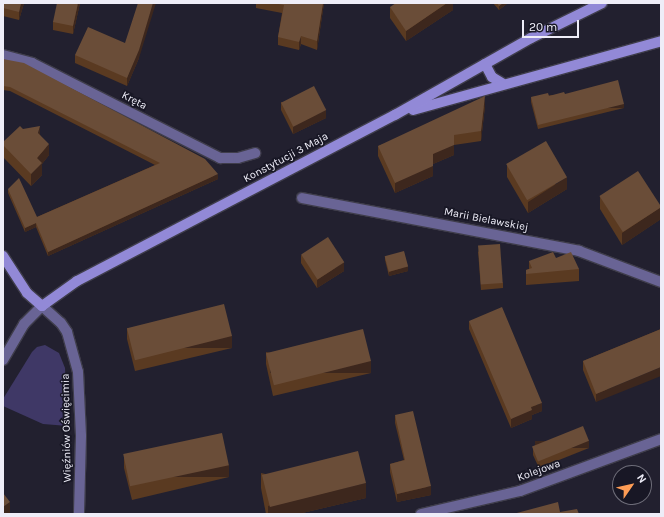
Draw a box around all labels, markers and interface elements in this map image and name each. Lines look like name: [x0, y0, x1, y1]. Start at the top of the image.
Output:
scale bar: [524, 12, 581, 38]
text: 20 m: [529, 20, 557, 34]
street label: Kręta: [119, 89, 149, 113]
street label: Konstytucji 3 Maja: [241, 130, 331, 186]
street label: Marii Bielawskiej: [443, 205, 529, 235]
street label: Więźniów Oświęcimia: [59, 373, 75, 483]
street label: Kolejowa: [516, 457, 562, 485]
north arrow: [612, 465, 652, 505]
text: N: [634, 472, 649, 485]

